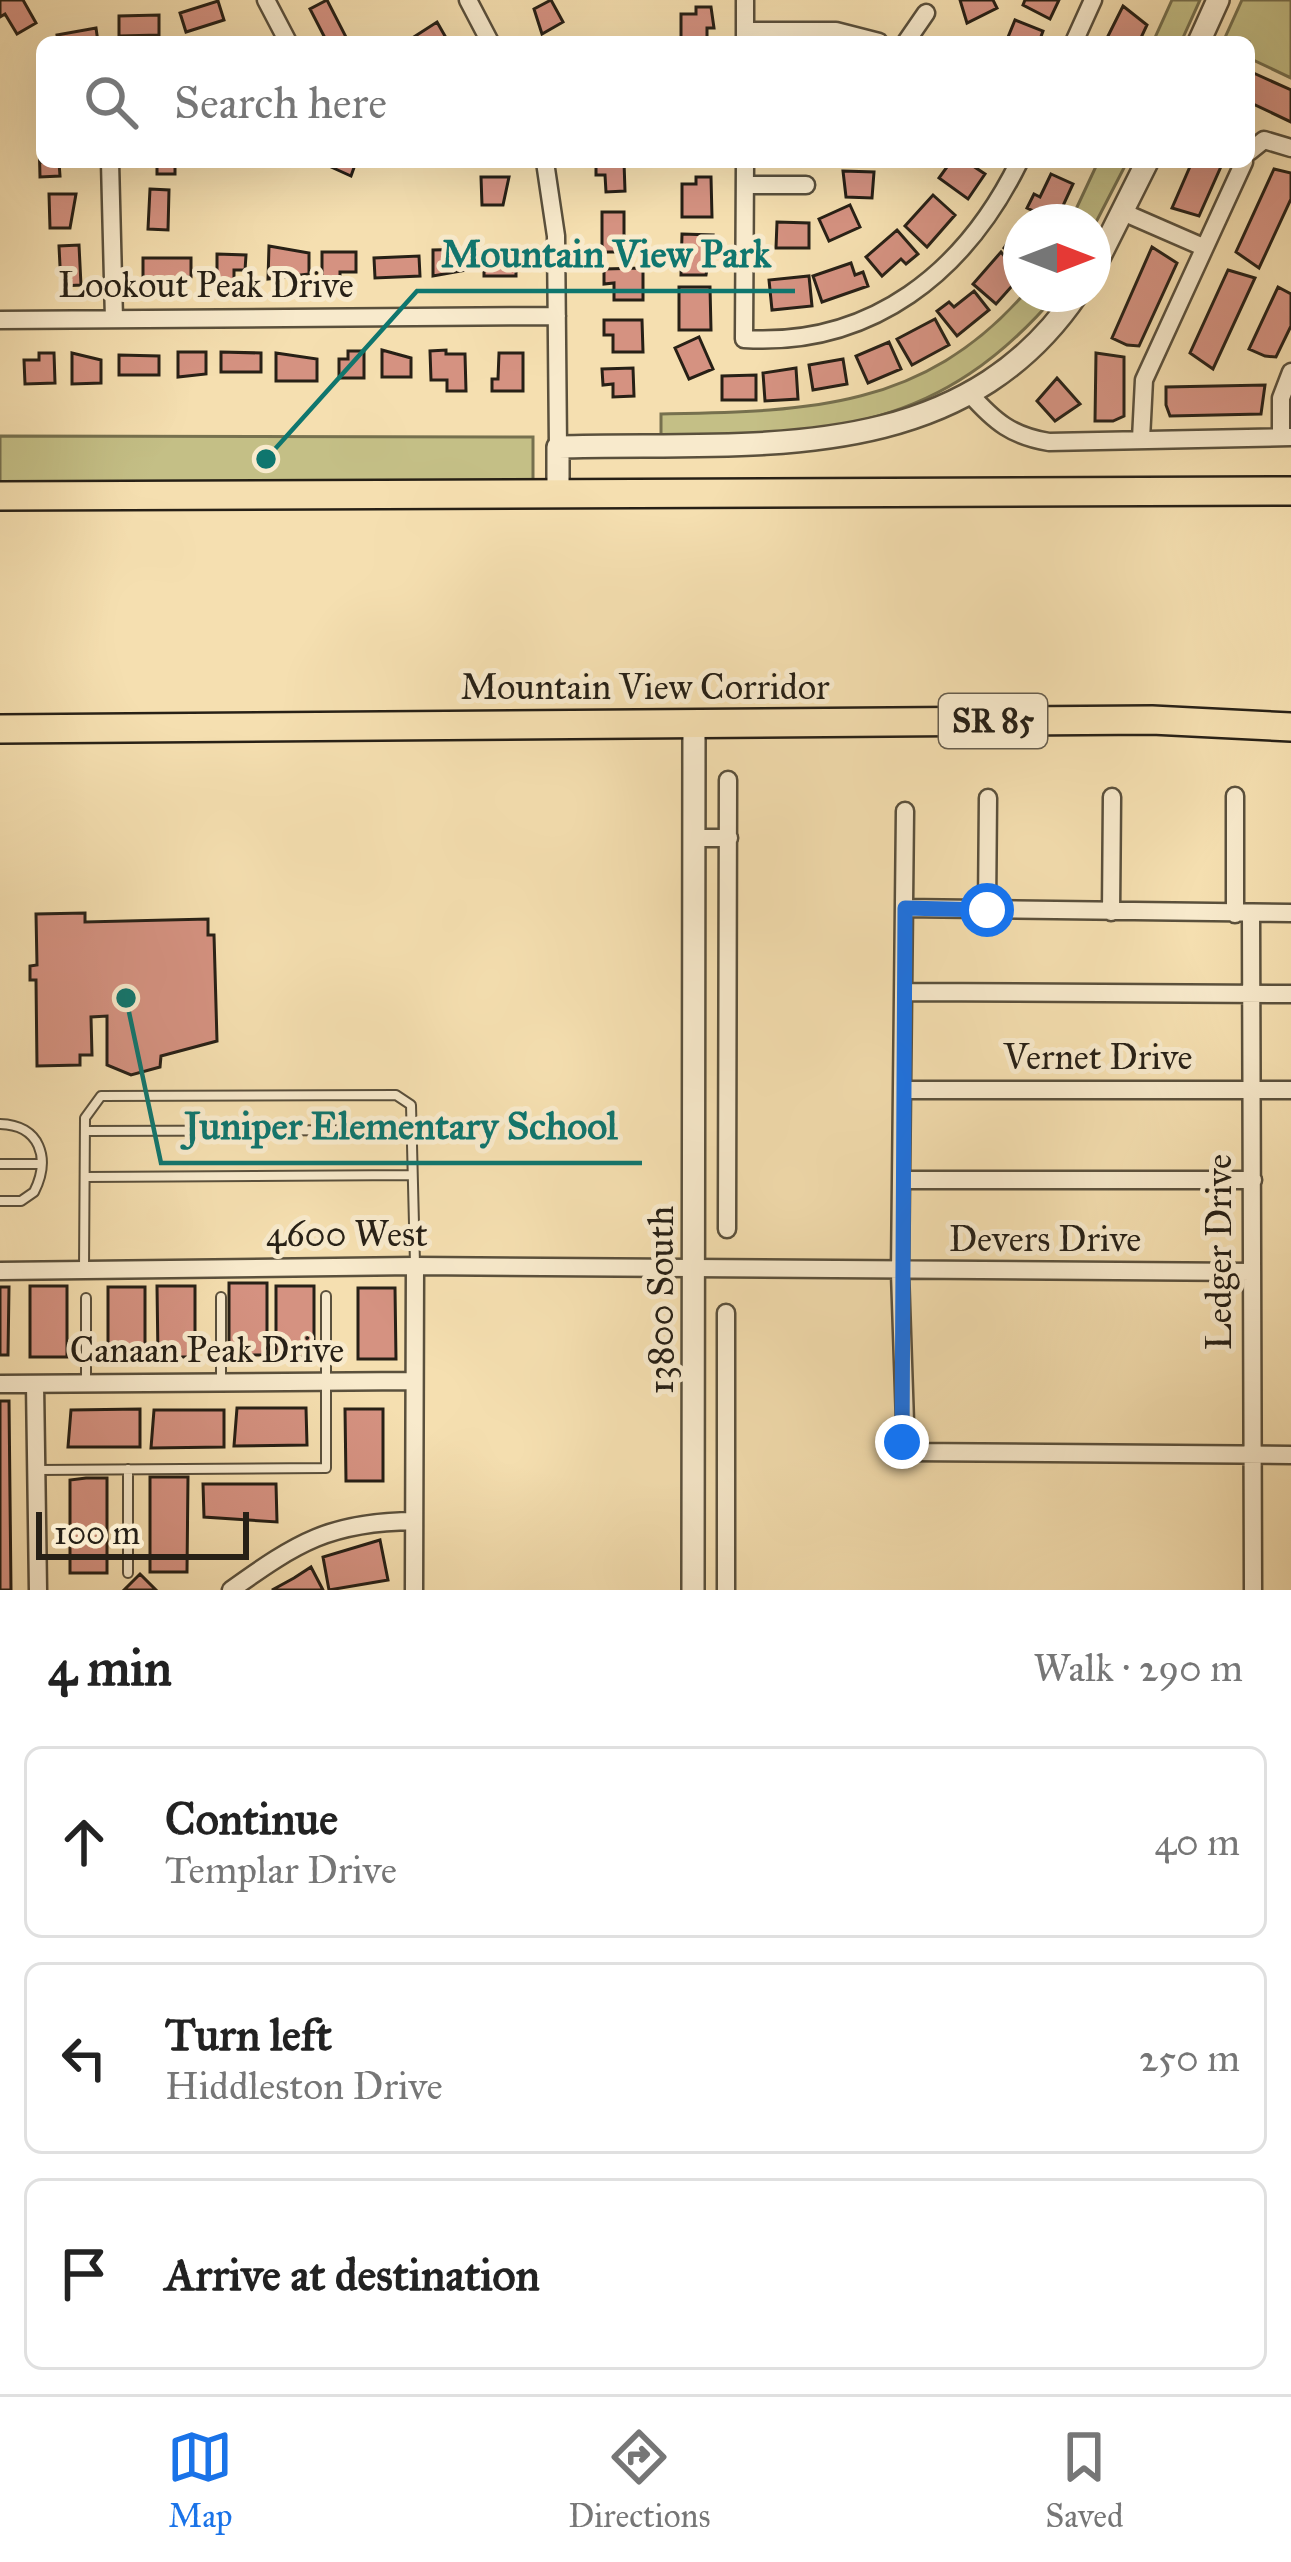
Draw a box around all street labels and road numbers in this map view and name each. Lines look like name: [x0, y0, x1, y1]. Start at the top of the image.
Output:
street label: Lookout Peak Drive: [58, 263, 354, 307]
street label: Mountain View Corridor: [460, 665, 830, 709]
road number: SR 85: [939, 694, 1047, 748]
street label: Vernet Drive: [1002, 1035, 1193, 1079]
street label: Ledger Drive: [1197, 1154, 1241, 1350]
street label: 13800 South: [639, 1206, 683, 1394]
street label: 4600 West: [266, 1212, 428, 1256]
street label: Devers Drive: [949, 1217, 1141, 1261]
street label: Canaan Peak Drive: [70, 1328, 344, 1372]

